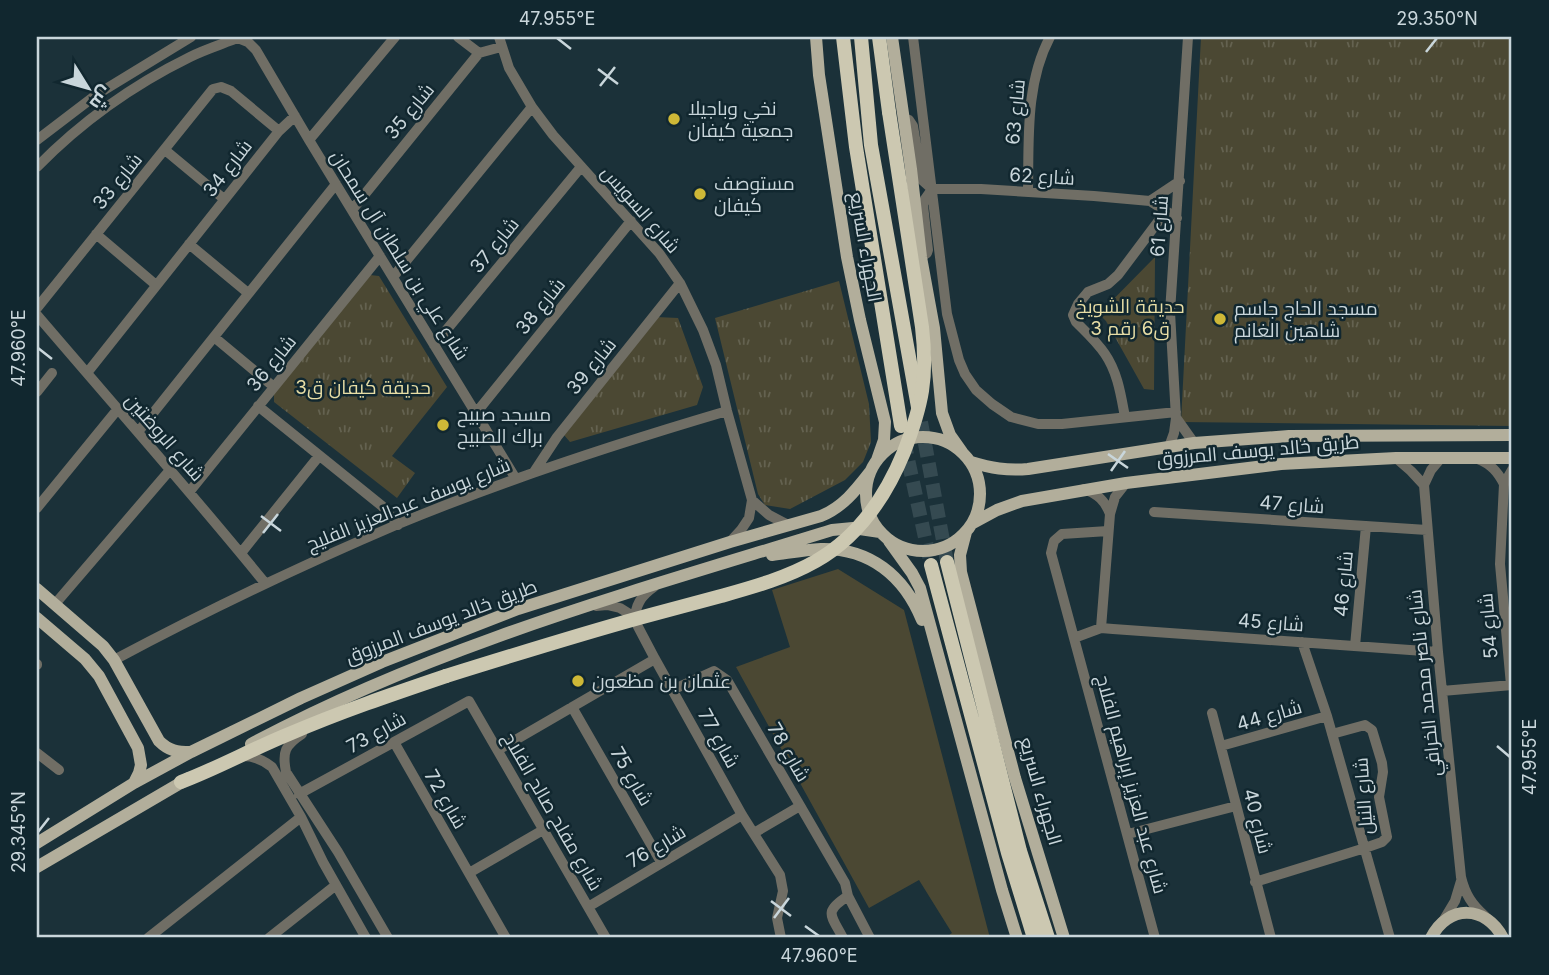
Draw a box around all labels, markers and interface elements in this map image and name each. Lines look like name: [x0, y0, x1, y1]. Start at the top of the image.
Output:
text: 47.955°E: [519, 8, 595, 29]
text: 29.350°N: [1396, 8, 1478, 29]
north arrow: [52, 52, 122, 122]
street label: شارع 63: [1001, 78, 1032, 146]
street label: شارع 35: [380, 79, 440, 145]
text: ش: [85, 81, 118, 115]
place label: نخي وباجيلا جمعية كيفان: [688, 97, 793, 142]
marker: نخي وباجيلا جمعية كيفان: [666, 111, 682, 127]
street label: شارع 34: [198, 135, 258, 203]
street label: شارع علي بن سلطان آل سمحان: [323, 146, 474, 366]
street label: شارع 33: [88, 149, 149, 215]
street label: شارع السويس: [595, 161, 685, 259]
street label: شارع 62: [1009, 163, 1075, 192]
place label: مستوصف كيفان: [714, 172, 795, 217]
marker: مستوصف كيفان: [692, 186, 708, 202]
street label: الجهراء السريع: [843, 190, 887, 304]
street label: شارع 61: [1146, 194, 1175, 258]
street label: شارع 37: [465, 213, 525, 279]
street label: شارع 38: [511, 274, 572, 340]
park label: حديقة الشويخ ق6 رقم 3: [1076, 295, 1184, 342]
place label: مسجد الحاج جاسم شاهين الغانم: [1234, 297, 1378, 344]
text: 47.960°E: [8, 309, 29, 387]
marker: مسجد الحاج جاسم شاهين الغانم: [1212, 311, 1228, 327]
street label: شارع 36: [242, 331, 303, 397]
street label: 39 شارع: [562, 334, 623, 400]
park label: حديقة كيفان ق3: [295, 376, 431, 400]
street label: شارع الروضتين: [119, 389, 209, 487]
place label: مسجد صبيح براك الصبيح: [457, 403, 551, 450]
marker: مسجد صبيح براك الصبيح: [435, 417, 451, 433]
street label: طريق خالد يوسف المرزوق: [1156, 430, 1360, 472]
street label: شارع يوسف عبدالعزيز الفليج: [303, 453, 514, 558]
street label: شارع 47: [1259, 491, 1325, 520]
street label: شارع 46: [1329, 550, 1360, 618]
street label: طريق خالد يوسف المرزوق: [342, 574, 541, 670]
street label: شارع ناصر محمد الخرافي: [1403, 588, 1449, 778]
street label: شارع 54: [1474, 592, 1505, 660]
street label: شارع 45: [1237, 609, 1305, 638]
place label: عثمان بن مظعون: [592, 670, 731, 693]
street label: شارع عبد العزيز إبراهيم الفلاج: [1089, 672, 1172, 897]
marker: عثمان بن مظعون: [570, 673, 586, 689]
street label: شارع 44: [1234, 695, 1305, 738]
street label: شارع 77: [691, 705, 744, 773]
street label: شارع 73: [343, 707, 411, 760]
street label: شارع 78: [761, 719, 815, 787]
text: 47.955°E: [1519, 719, 1540, 795]
street label: شارع مفلح صالح الفلاح: [496, 728, 607, 896]
street label: الجهراء السريع: [1012, 734, 1067, 848]
street label: شارع 75: [604, 743, 658, 811]
street label: شارع النيل: [1349, 757, 1380, 835]
street label: شارع 72: [418, 766, 472, 834]
street label: شارع 40: [1236, 786, 1277, 857]
text: 29.345°N: [8, 791, 29, 873]
street label: شارع 76: [623, 820, 691, 875]
text: 47.960°E: [780, 945, 858, 966]

